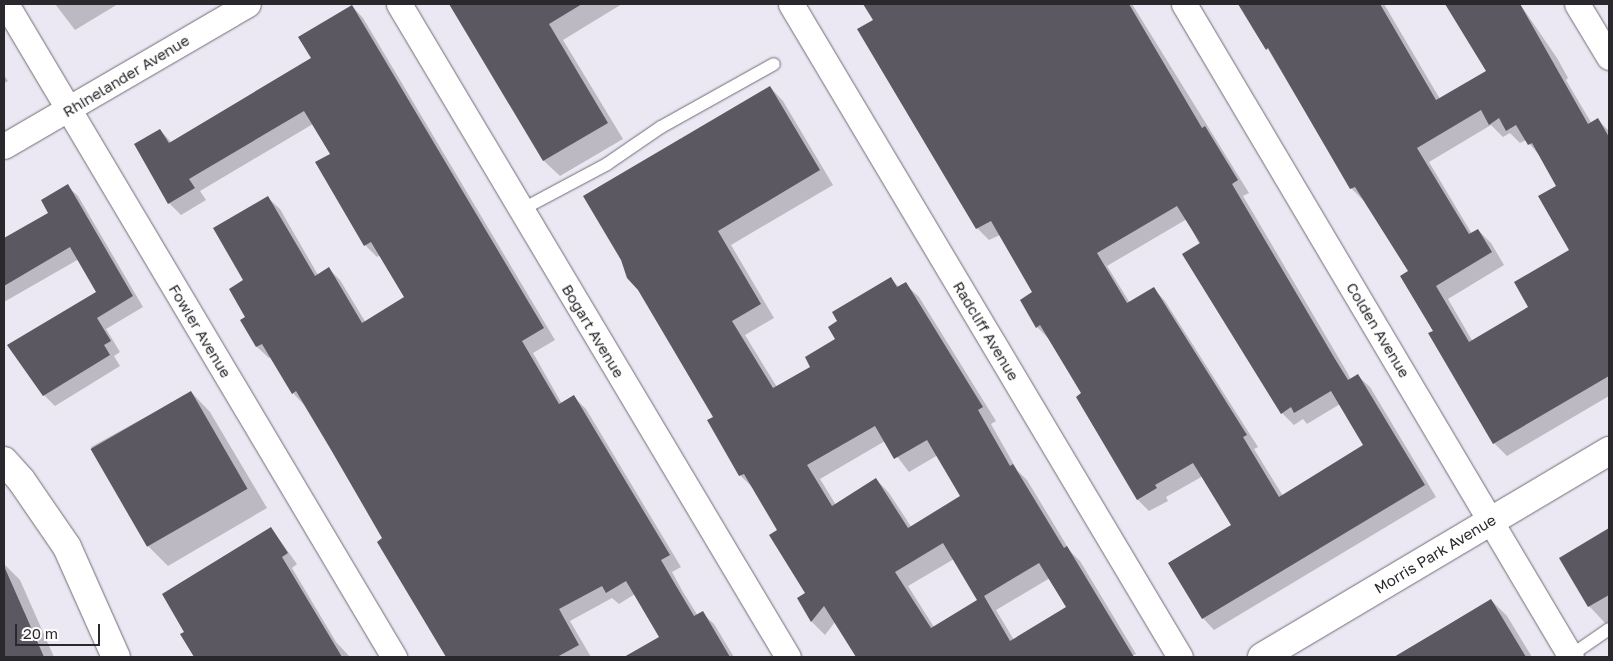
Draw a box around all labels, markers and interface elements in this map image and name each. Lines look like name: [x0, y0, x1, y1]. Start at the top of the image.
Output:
street label: Rhinelander Avenue: [60, 31, 192, 121]
street label: Radcliff Avenue: [949, 278, 1023, 384]
street label: Colden Avenue: [1343, 279, 1413, 381]
street label: Fowler Avenue: [165, 281, 235, 381]
street label: Bogart Avenue: [558, 281, 628, 381]
street label: Morris Park Avenue: [1371, 511, 1499, 597]
scale bar: [18, 614, 102, 646]
text: 20 m: [23, 624, 58, 642]

